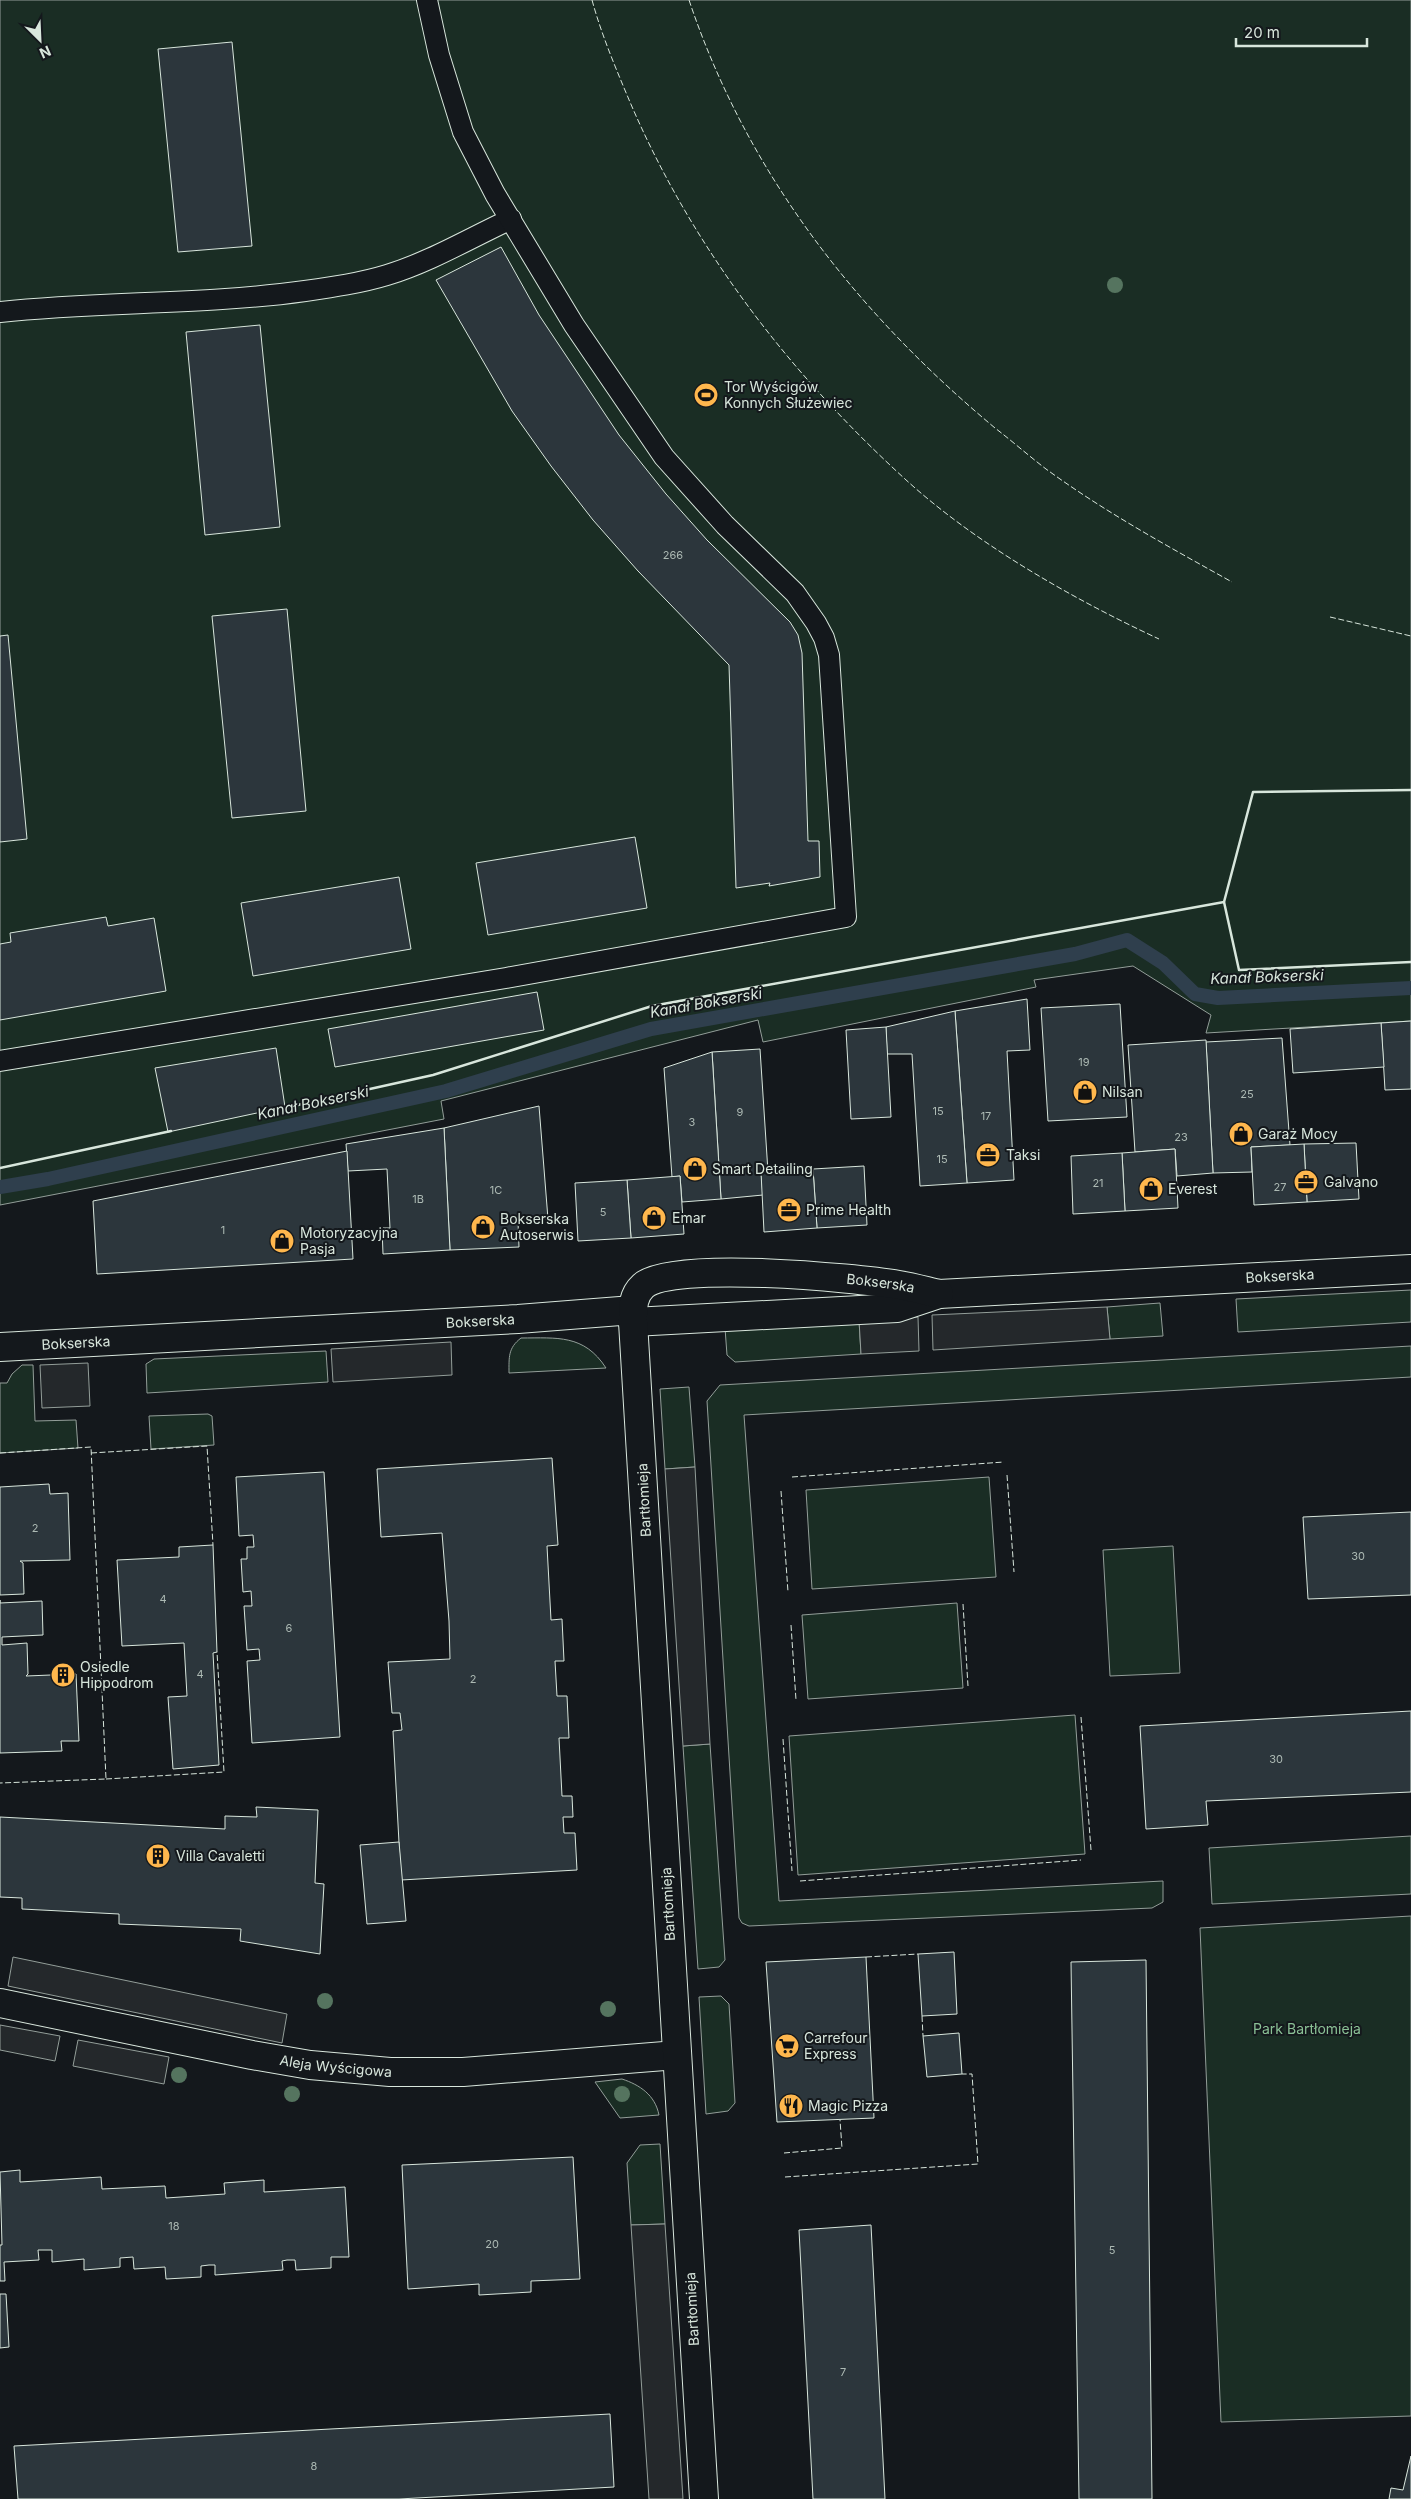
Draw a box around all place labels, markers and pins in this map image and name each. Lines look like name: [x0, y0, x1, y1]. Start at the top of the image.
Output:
place label: Tor Wyścigów Konnych Służewiec: [724, 378, 853, 411]
sports icon: Tor Wyścigów Konnych Służewiec: [693, 382, 719, 408]
shop icon: Nilsan: [1072, 1079, 1098, 1105]
place label: Nilsan: [1102, 1083, 1143, 1100]
shop icon: Garaż Mocy: [1228, 1121, 1254, 1147]
place label: Garaż Mocy: [1258, 1125, 1338, 1142]
office icon: Taksi: [975, 1142, 1001, 1168]
place label: Taksi: [1006, 1146, 1040, 1163]
shop icon: Smart Detailing: [682, 1156, 708, 1182]
place label: Smart Detailing: [712, 1160, 813, 1177]
office icon: Galvano: [1293, 1169, 1319, 1195]
place label: Galvano: [1324, 1173, 1378, 1190]
shop icon: Everest: [1138, 1176, 1164, 1202]
place label: Everest: [1168, 1180, 1218, 1197]
office icon: Prime Health: [776, 1197, 802, 1223]
place label: Prime Health: [806, 1201, 891, 1218]
shop icon: Emar: [641, 1205, 667, 1231]
place label: Emar: [672, 1209, 706, 1226]
place label: Bokserska Autoserwis: [500, 1210, 574, 1243]
shop icon: Bokserska Autoserwis: [470, 1214, 496, 1240]
place label: Motoryzacyjna Pasja: [300, 1224, 398, 1257]
shop icon: Motoryzacyjna Pasja: [269, 1228, 295, 1254]
place label: Osiedle Hippodrom: [80, 1658, 154, 1691]
building icon: Osiedle Hippodrom: [50, 1662, 76, 1688]
building icon: Villa Cavaletti: [145, 1843, 171, 1869]
place label: Villa Cavaletti: [176, 1847, 265, 1864]
place label: Carrefour Express: [804, 2029, 868, 2062]
supermarket icon: Carrefour Express: [774, 2033, 800, 2059]
restaurant icon: Magic Pizza: [778, 2093, 804, 2119]
place label: Magic Pizza: [808, 2097, 888, 2114]

